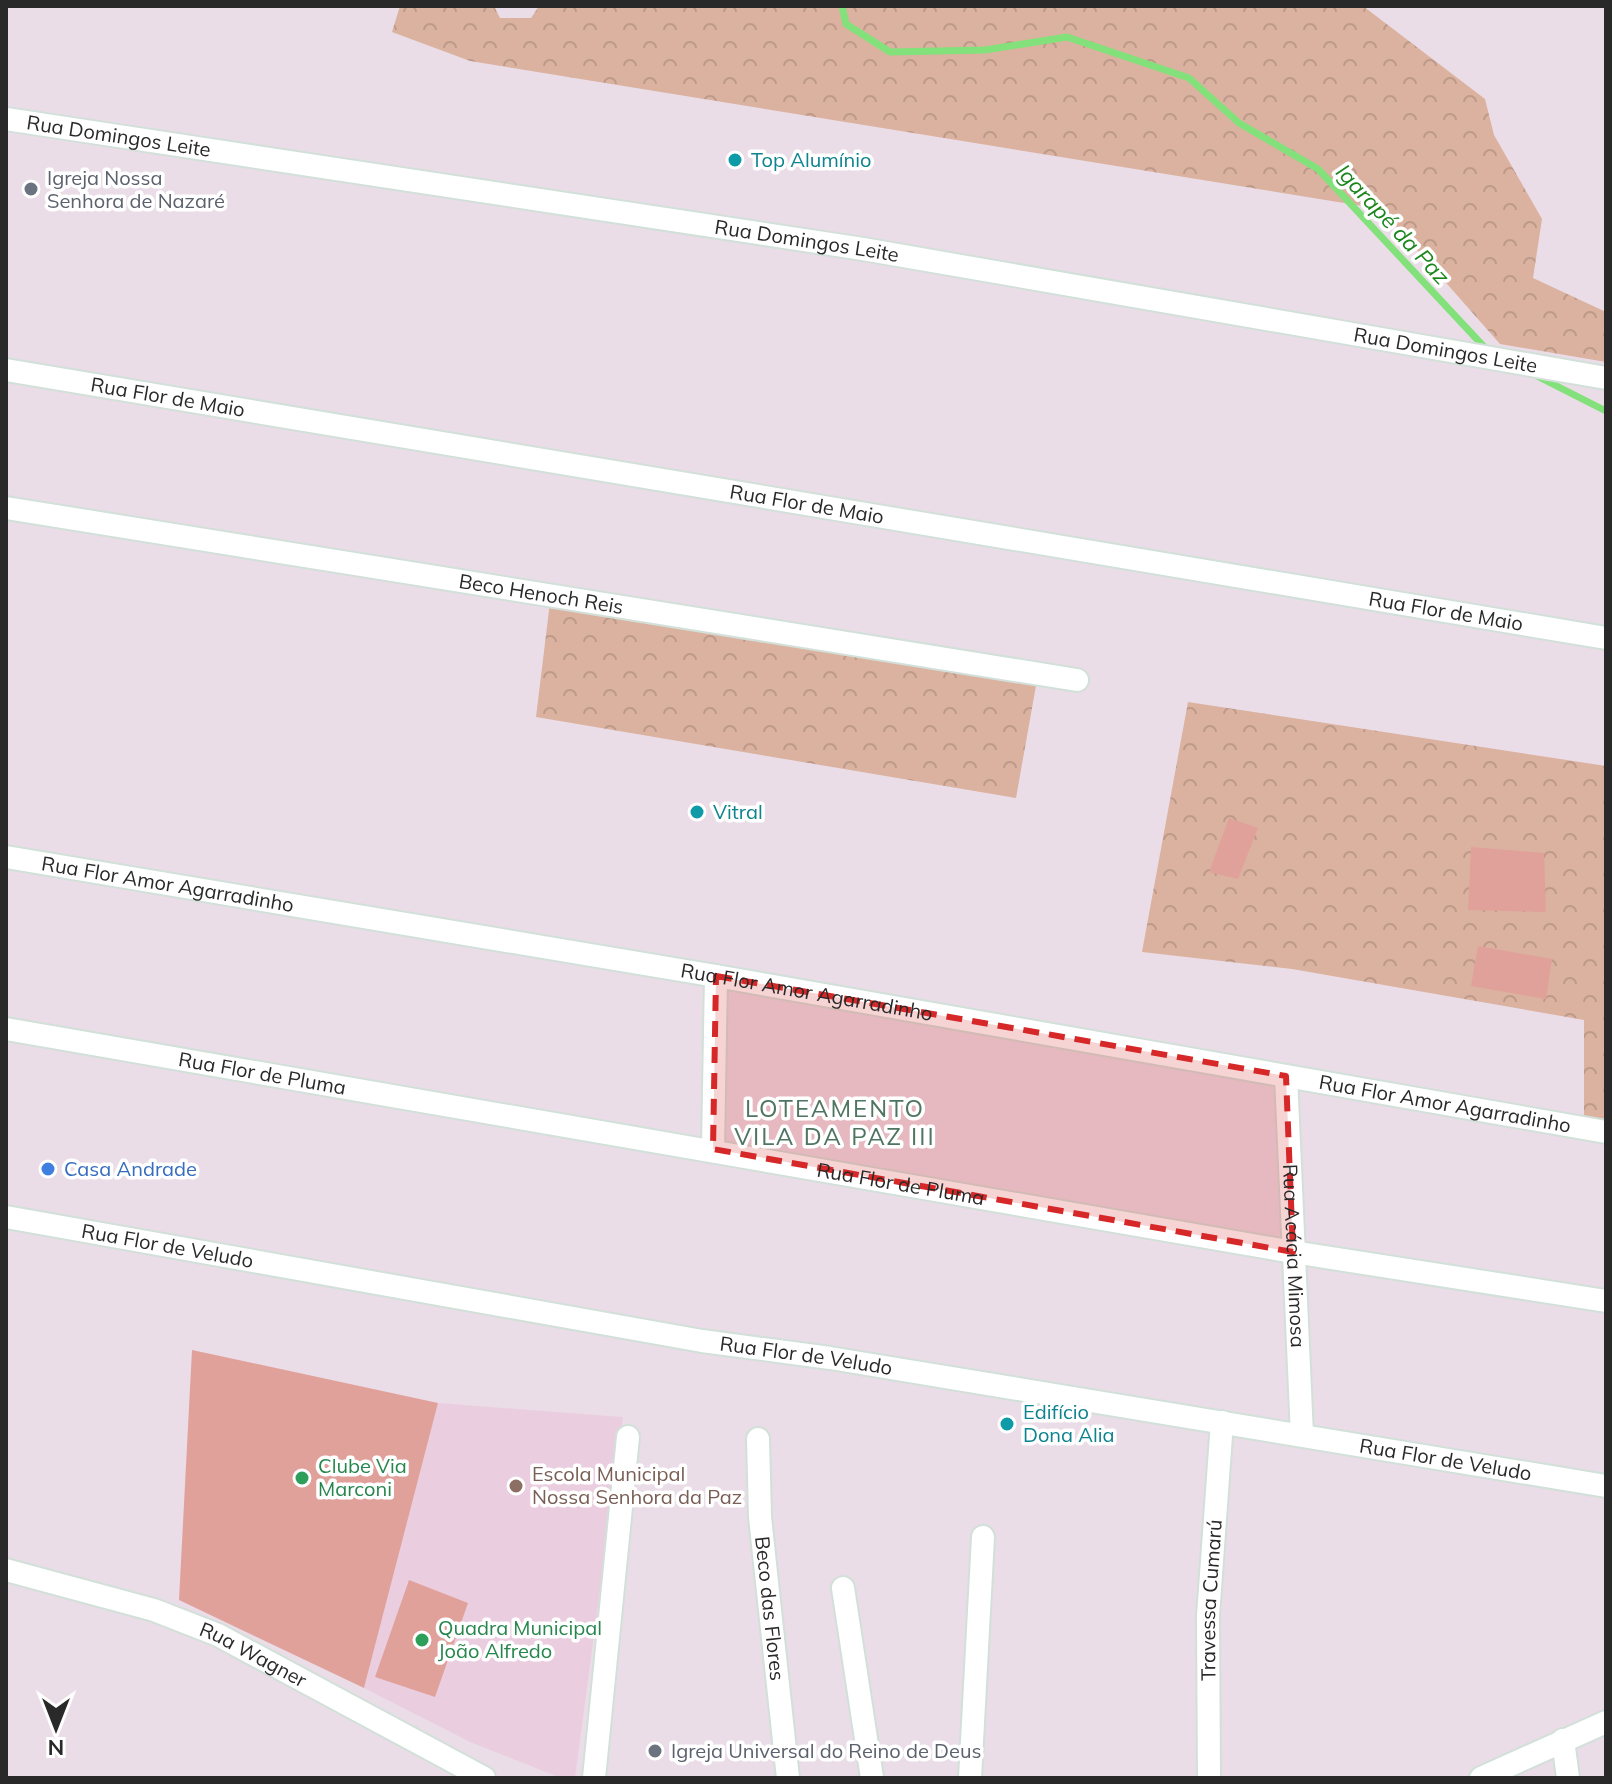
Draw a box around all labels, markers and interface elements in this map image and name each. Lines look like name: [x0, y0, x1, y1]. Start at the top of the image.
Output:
street label: Rua Domingos Leite: [25, 109, 213, 162]
place label: Top Alumínio: [751, 147, 871, 172]
marker: Top Alumínio: [726, 151, 744, 169]
water label: Igarapé da Paz: [1330, 158, 1456, 291]
place label: Igreja Nossa Senhora de Nazaré: [47, 165, 225, 213]
marker: Igreja Nossa Senhora de Nazaré: [22, 180, 40, 198]
street label: Rua Domingos Leite: [713, 214, 901, 267]
street label: Rua Domingos Leite: [1352, 321, 1539, 378]
street label: Rua Flor de Maio: [89, 371, 247, 422]
street label: Rua Flor de Maio: [728, 478, 886, 529]
street label: Beco Henoch Reis: [457, 568, 625, 619]
street label: Rua Flor de Maio: [1367, 585, 1525, 636]
place label: Vitral: [713, 799, 763, 824]
marker: Vitral: [688, 803, 706, 821]
street label: Rua Flor Amor Agarradinho: [40, 850, 296, 917]
street label: Rua Flor Amor Agarradinho: [679, 957, 935, 1026]
street label: Rua Flor de Pluma: [177, 1046, 348, 1100]
street label: Rua Flor Amor Agarradinho: [1317, 1069, 1573, 1138]
district label: LOTEAMENTO VILA DA PAZ III: [734, 1093, 936, 1151]
place label: Casa Andrade: [64, 1156, 197, 1181]
street label: Rua Flor de Pluma: [815, 1157, 986, 1210]
marker: Casa Andrade: [39, 1160, 57, 1178]
street label: Rua Acácia Mimosa: [1278, 1163, 1311, 1348]
street label: Rua Flor de Veludo: [80, 1218, 255, 1273]
street label: Rua Flor de Veludo: [718, 1330, 894, 1380]
place label: Edifício Dona Alia: [1023, 1399, 1115, 1447]
marker: Edifício Dona Alia: [998, 1415, 1016, 1433]
street label: Rua Flor de Veludo: [1358, 1433, 1534, 1486]
place label: Clube Via Marconi: [318, 1453, 407, 1501]
place label: Escola Municipal Nossa Senhora da Paz: [532, 1461, 742, 1509]
marker: Clube Via Marconi: [293, 1469, 311, 1487]
marker: Escola Municipal Nossa Senhora da Paz: [507, 1477, 525, 1495]
street label: Travessa Cumarú: [1195, 1519, 1227, 1681]
street label: Beco das Flores: [750, 1535, 790, 1682]
place label: Quadra Municipal João Alfredo: [438, 1615, 602, 1663]
street label: Rua Wagner: [196, 1616, 312, 1693]
marker: Quadra Municipal João Alfredo: [413, 1631, 431, 1649]
north arrow: [16, 1688, 96, 1768]
text: N: [48, 1734, 64, 1762]
place label: Igreja Universal do Reino de Deus: [671, 1738, 981, 1763]
marker: Igreja Universal do Reino de Deus: [646, 1742, 664, 1760]

